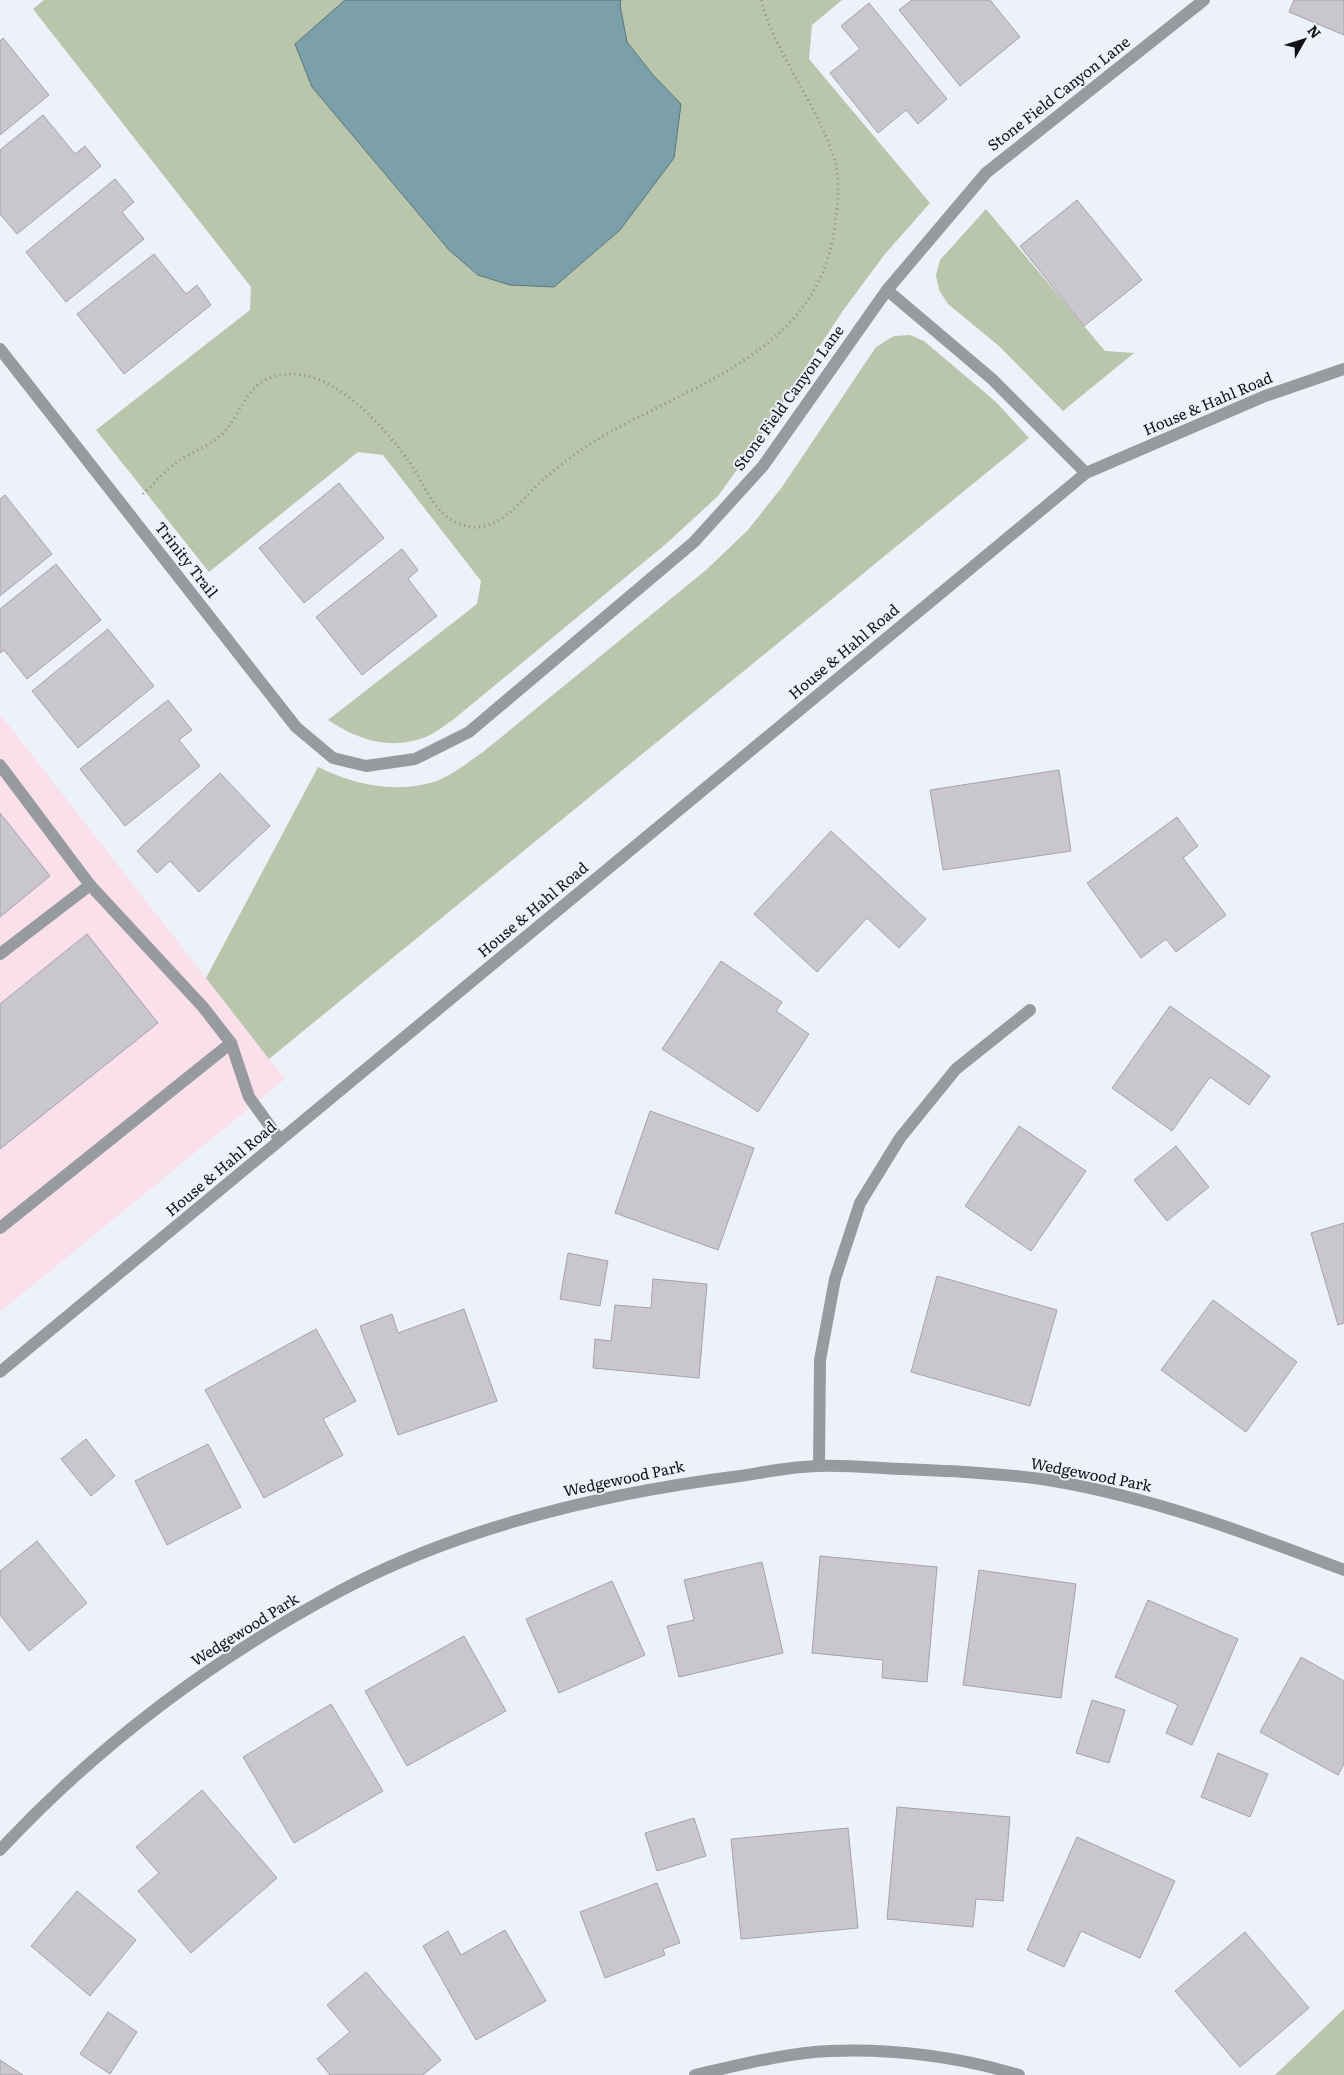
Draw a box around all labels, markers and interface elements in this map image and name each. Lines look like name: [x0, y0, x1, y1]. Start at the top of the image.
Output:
north arrow: [1279, 15, 1329, 65]
text: N: [1303, 20, 1327, 42]
street label: Stone Field Canyon Lane: [982, 30, 1134, 156]
street label: Stone Field Canyon Lane: [727, 319, 849, 475]
street label: House & Hahl Road: [1139, 365, 1276, 440]
street label: Trinity Trail: [150, 516, 224, 602]
street label: House & Hahl Road: [783, 598, 903, 704]
street label: House & Hahl Road: [472, 856, 592, 962]
street label: House & Hahl Road: [160, 1115, 280, 1221]
street label: Wedgewood Park: [1029, 1451, 1155, 1497]
street label: Wedgewood Park: [561, 1453, 687, 1502]
street label: Wedgewood Park: [186, 1586, 303, 1671]

